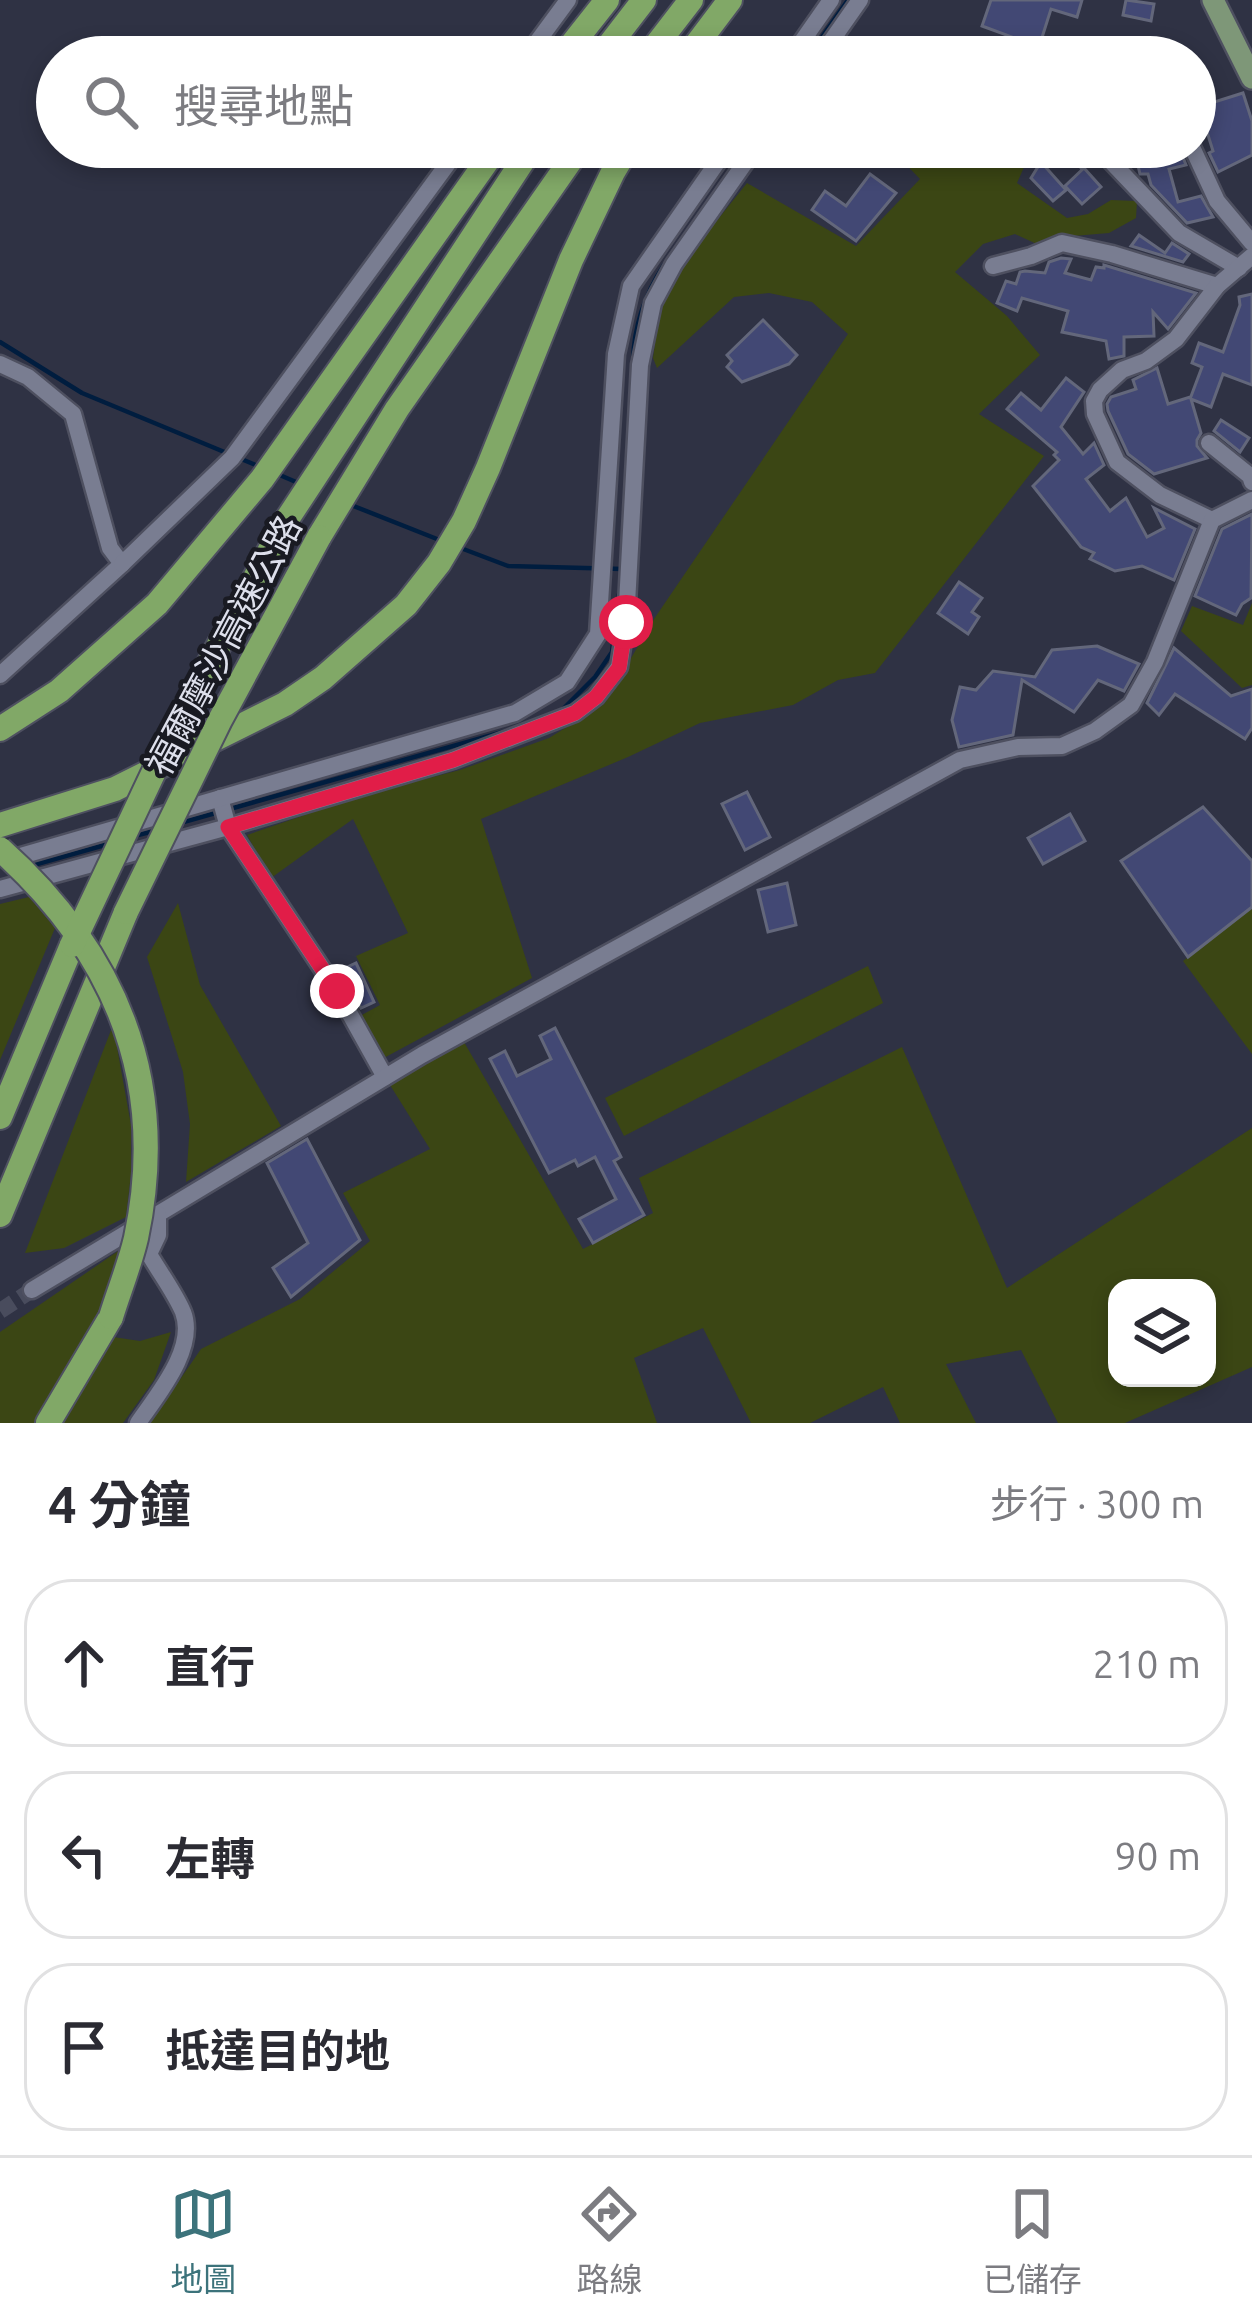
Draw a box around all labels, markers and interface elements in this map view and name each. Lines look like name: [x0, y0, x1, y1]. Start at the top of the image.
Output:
search box: [36, 36, 1216, 168]
icon: search: [78, 69, 144, 135]
text: 搜尋地點: [174, 80, 354, 131]
street label: 福爾摩沙高速公路: [137, 508, 309, 782]
route start: [599, 595, 653, 649]
route end: [310, 964, 364, 1018]
map controls: [1108, 1279, 1216, 1387]
button: layers: [1108, 1279, 1216, 1387]
text: 4 分鐘: [48, 1475, 191, 1533]
text: 步行 · 300 m: [990, 1482, 1204, 1525]
icon: ahead: [51, 1630, 117, 1696]
text: 直行: [165, 1641, 255, 1692]
text: 210 m: [1092, 1642, 1201, 1685]
icon: left: [51, 1822, 117, 1888]
text: 左轉: [165, 1833, 255, 1884]
text: 90 m: [1114, 1834, 1201, 1877]
icon: arrive: [51, 2014, 117, 2080]
text: 抵達目的地: [165, 2025, 390, 2076]
tab: 地圖: [170, 2181, 236, 2301]
tab: 路線: [576, 2181, 642, 2301]
tab: 已儲存: [983, 2181, 1082, 2301]

